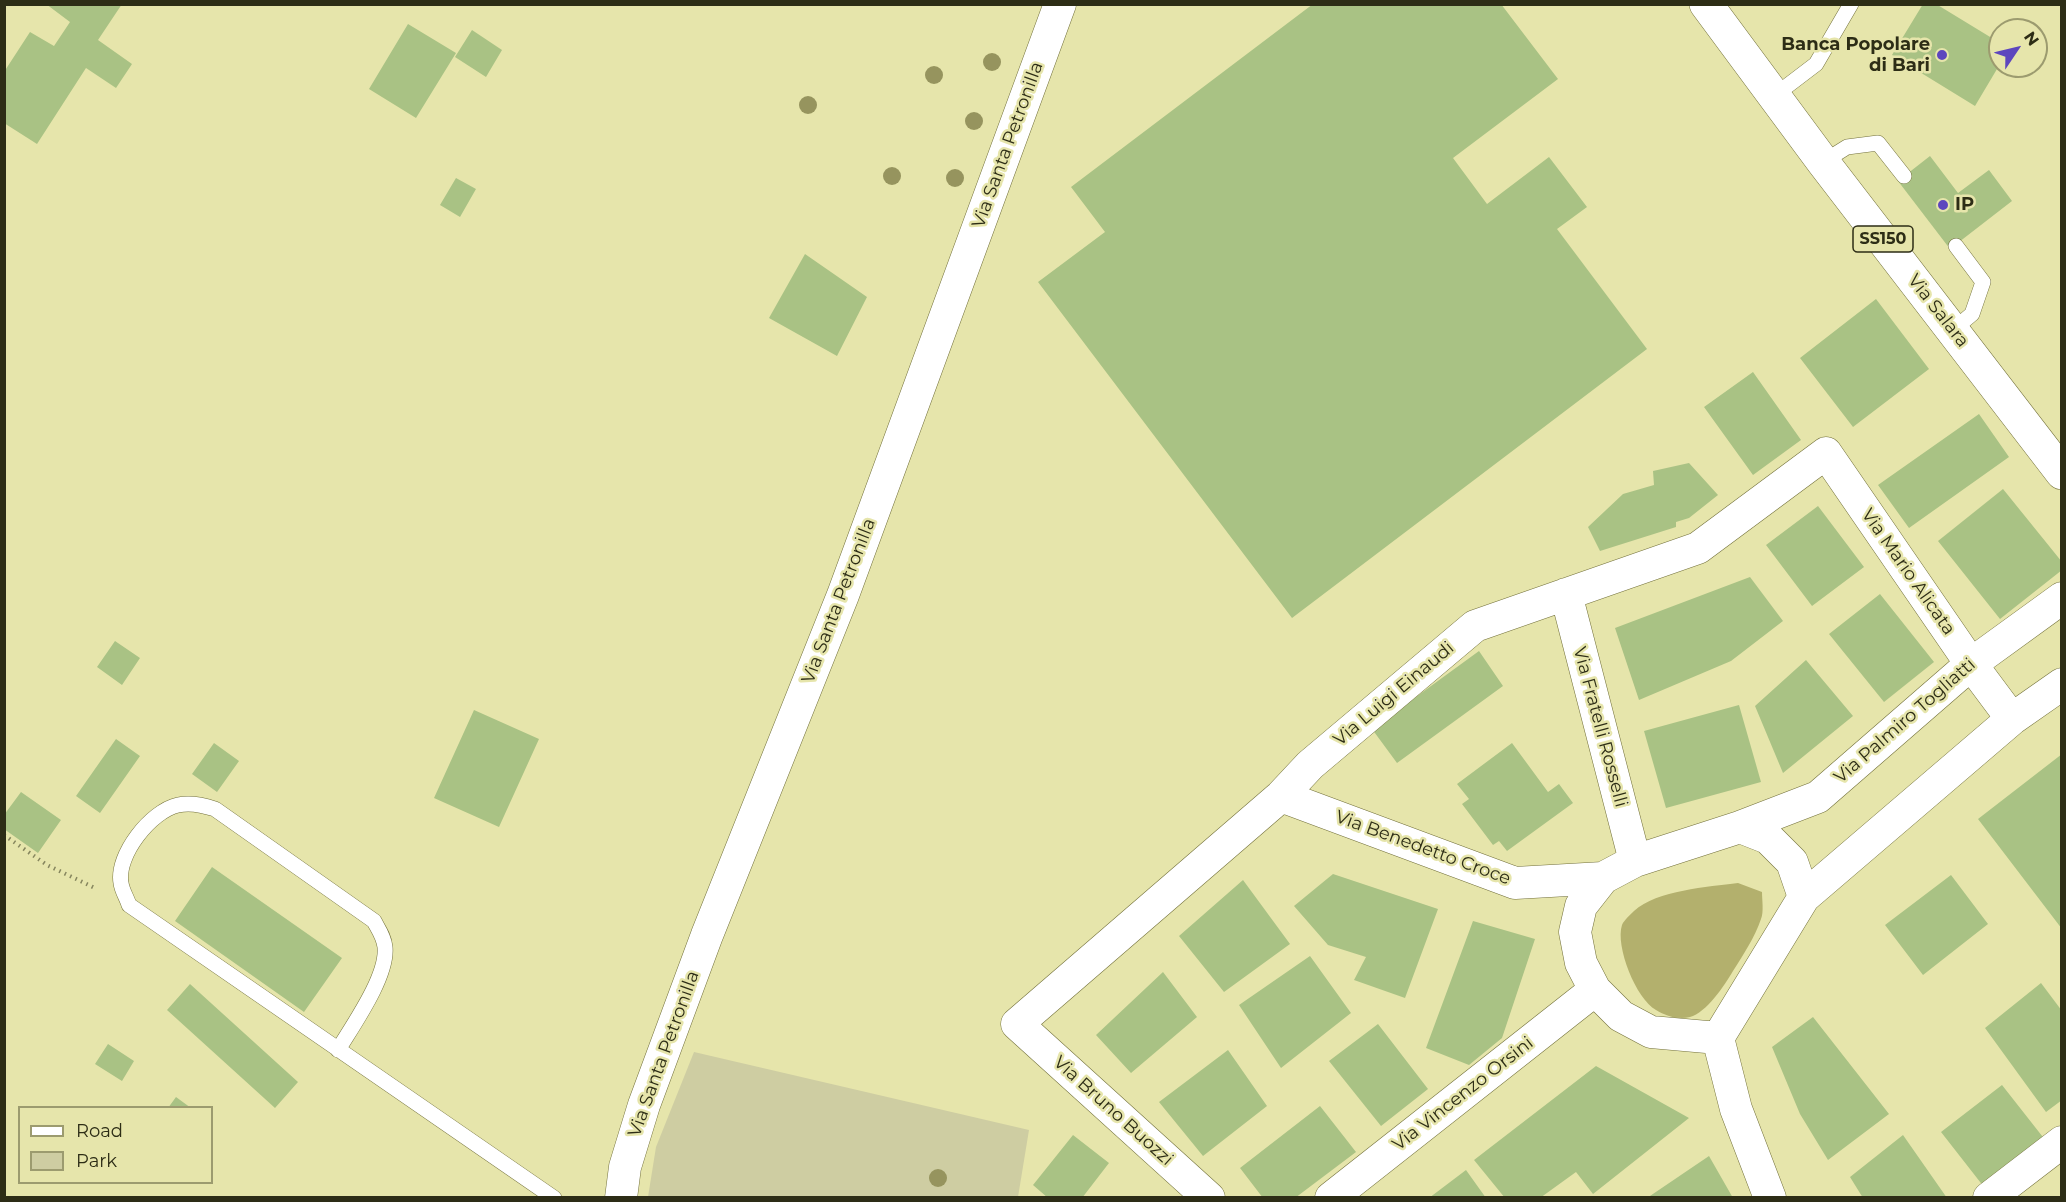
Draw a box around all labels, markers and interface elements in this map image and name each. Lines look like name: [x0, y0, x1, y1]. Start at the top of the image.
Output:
north arrow: [1988, 18, 2048, 78]
text: N: [2020, 28, 2043, 49]
place label: Banca Popolare di Bari: [1781, 34, 1930, 76]
marker: Banca Popolare di Bari: [1935, 48, 1949, 62]
street label: Via Santa Petronilla: [968, 59, 1048, 231]
place label: IP: [1955, 194, 1974, 216]
marker: IP: [1936, 198, 1950, 212]
road number: SS150: [1853, 226, 1913, 252]
street label: Via Salara: [1903, 270, 1973, 352]
street label: Via Mario Alicata: [1856, 505, 1960, 639]
street label: Via Santa Petronilla: [798, 515, 880, 687]
street label: Via Luigi Einaudi: [1329, 637, 1459, 751]
street label: Via Fratelli Rosselli: [1568, 644, 1632, 810]
street label: Via Palmiro Togliatti: [1830, 654, 1980, 788]
street label: Via Benedetto Croce: [1332, 806, 1514, 890]
street label: Via Santa Petronilla: [624, 968, 704, 1140]
street label: Via Vincenzo Orsini: [1388, 1032, 1538, 1156]
street label: Via Bruno Buozzi: [1049, 1052, 1177, 1170]
legend: [18, 1106, 213, 1184]
text: Road: [76, 1120, 123, 1142]
text: Park: [76, 1150, 117, 1172]

